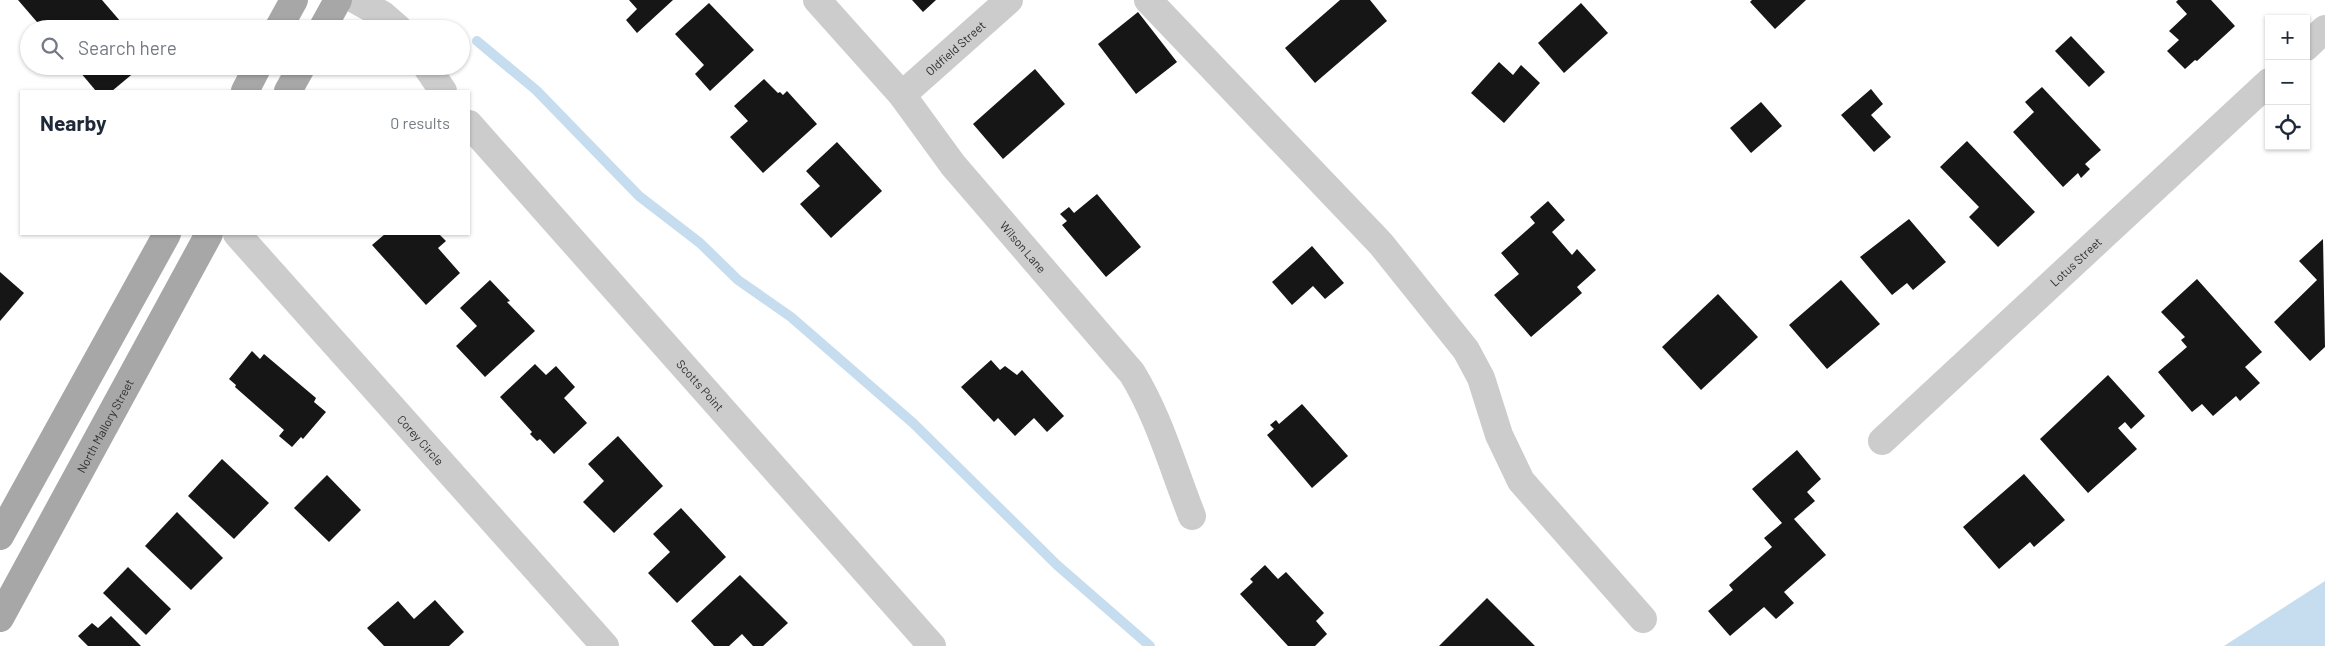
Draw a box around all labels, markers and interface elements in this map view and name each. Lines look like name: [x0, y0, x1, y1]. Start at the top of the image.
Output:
map controls: [2265, 15, 2310, 150]
button: +: [2265, 15, 2310, 60]
street label: Oldfield Street: [922, 18, 988, 78]
search box: [20, 20, 470, 75]
icon: search: [38, 34, 66, 62]
text: Search here: [78, 36, 177, 59]
button: −: [2265, 60, 2310, 105]
button: locate: [2265, 105, 2310, 150]
text: Nearby: [40, 110, 106, 135]
text: 0 results: [390, 113, 450, 132]
street label: Wilson Lane: [997, 218, 1049, 275]
street label: Lotus Street: [2047, 234, 2104, 289]
street label: Scotts Point: [674, 357, 727, 414]
street label: North Mallory Street: [74, 376, 136, 475]
street label: Corey Circle: [395, 412, 447, 468]

